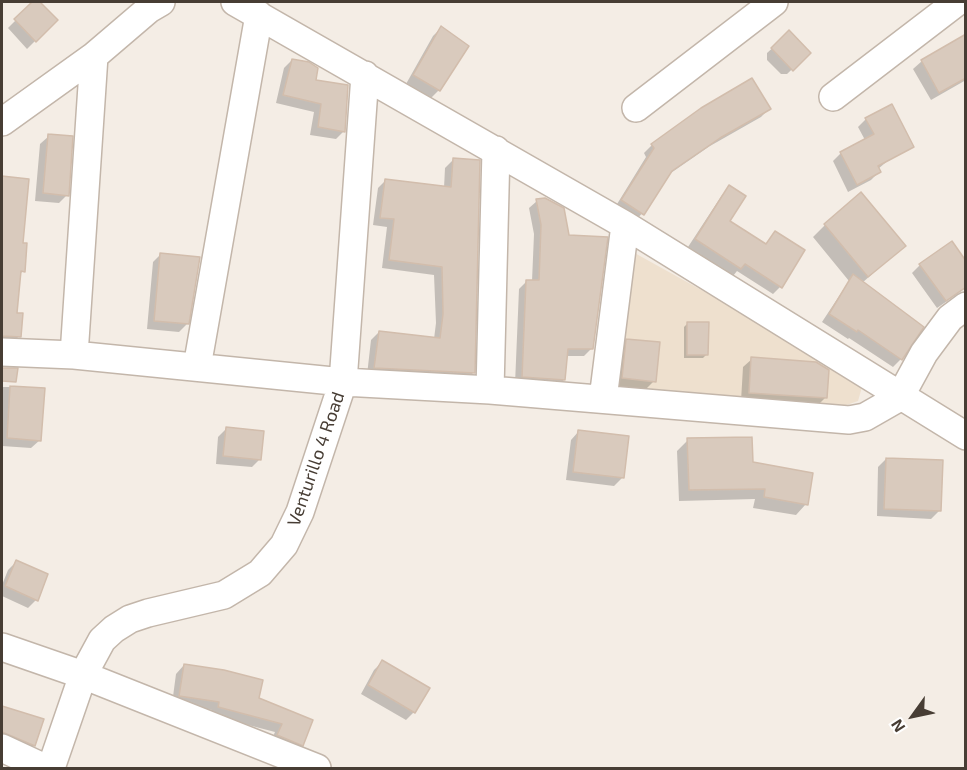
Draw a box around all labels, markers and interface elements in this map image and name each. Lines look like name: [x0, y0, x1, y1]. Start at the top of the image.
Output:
street label: Venturillo 4 Road: [283, 389, 349, 529]
north arrow: [883, 686, 943, 746]
text: N: [886, 716, 909, 736]

